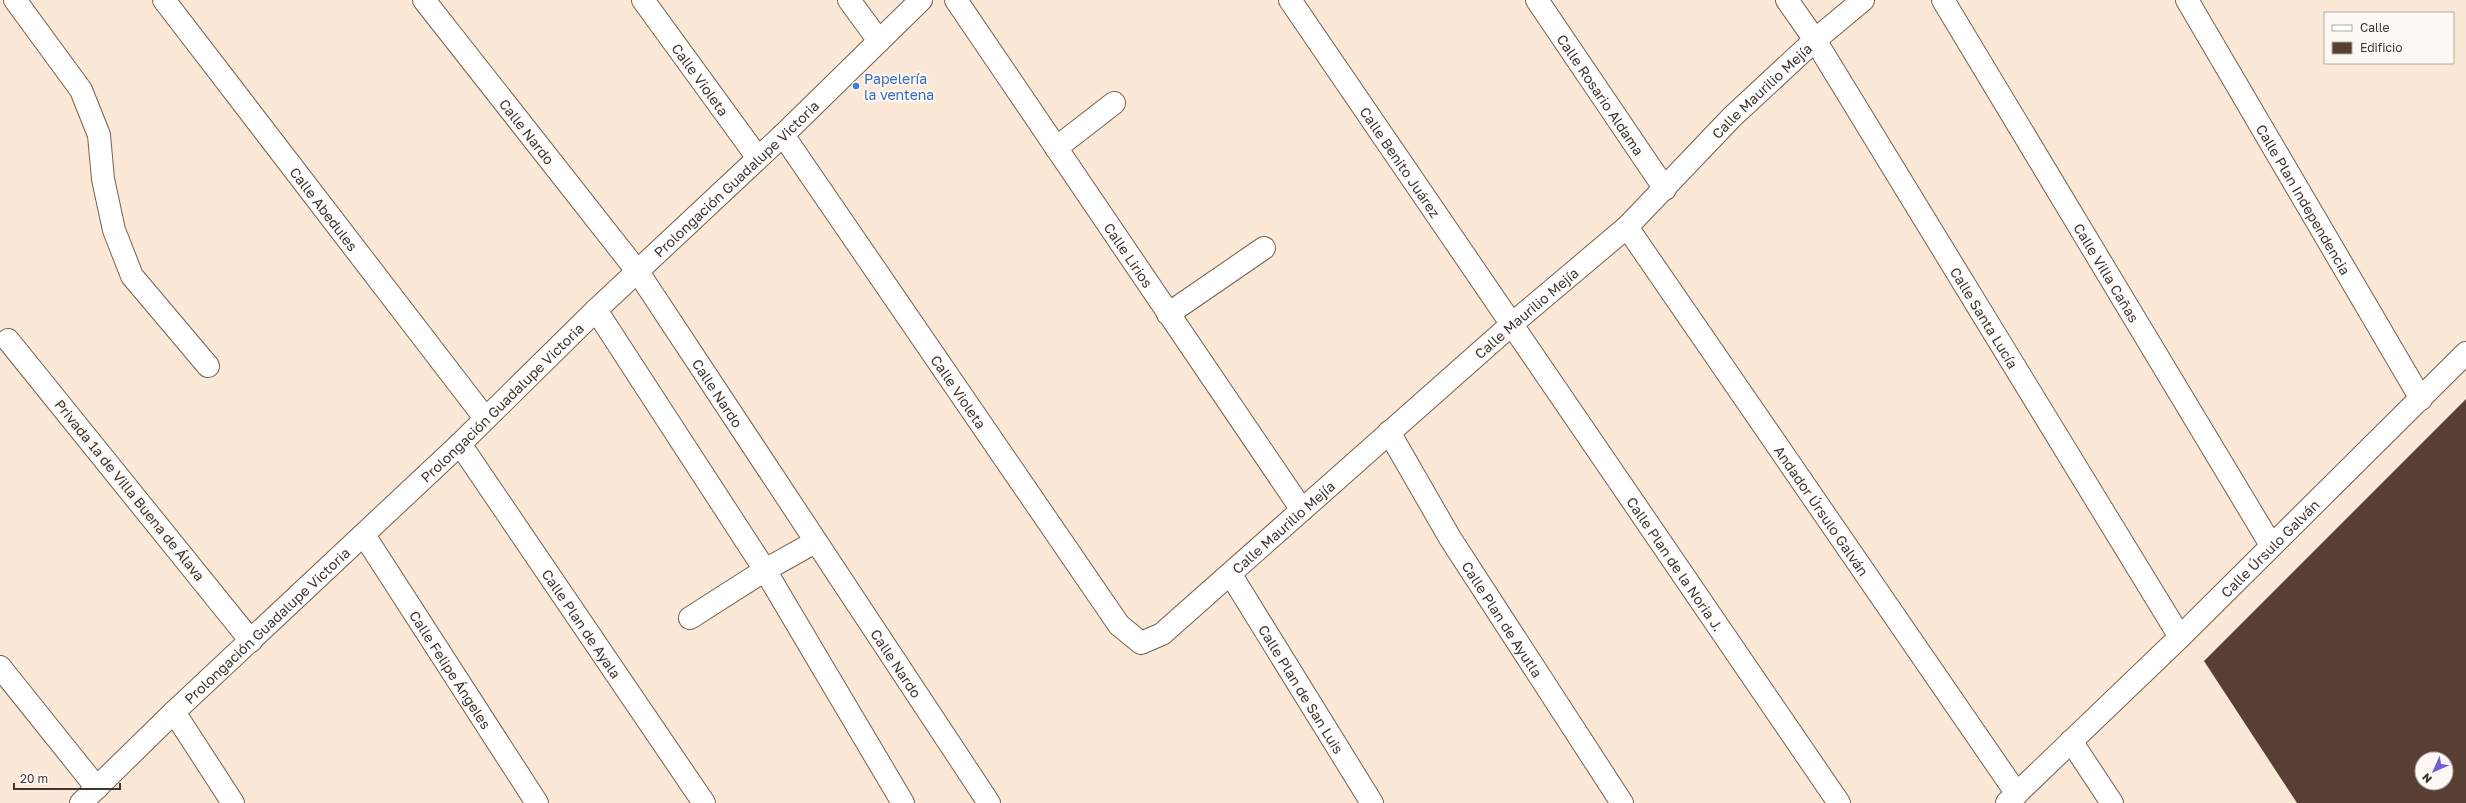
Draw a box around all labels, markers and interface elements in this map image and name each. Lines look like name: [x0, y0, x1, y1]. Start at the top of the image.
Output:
legend: [2324, 12, 2454, 64]
text: Calle: [2360, 20, 2390, 35]
street label: Calle Rosario Aldama: [1554, 31, 1648, 158]
street label: Calle Maurilio Mejía: [1708, 39, 1815, 142]
street label: Calle Violeta: [669, 40, 733, 119]
text: Edificio: [2360, 40, 2402, 55]
place label: Papelería la ventena: [864, 70, 934, 103]
marker: Papelería la ventena: [851, 81, 861, 91]
street label: Calle Nardo: [496, 95, 558, 167]
street label: Prolongación Guadalupe Victoria: [650, 97, 822, 260]
street label: Calle Benito Juárez: [1357, 103, 1444, 220]
street label: Calle Plan Independencia: [2253, 121, 2355, 278]
street label: Calle Abedules: [287, 163, 362, 254]
street label: Calle Lirios: [1101, 219, 1157, 291]
street label: Calle Villa Cañas: [2071, 220, 2143, 325]
street label: Calle Maurilio Mejía: [1471, 264, 1581, 362]
street label: Calle Santa Lucía: [1947, 264, 2022, 371]
street label: Prolongación Guadalupe Victoria: [417, 319, 587, 485]
street label: Calle Violeta: [928, 351, 990, 432]
street label: Calle Nardo: [689, 355, 747, 430]
street label: Privada 1ª de Villa Buena de Álava: [52, 396, 208, 584]
street label: Andador Úrsulo Galván: [1771, 442, 1873, 579]
street label: Calle Maurilio Mejía: [1228, 477, 1338, 577]
street label: Calle Plan de la Noria J.: [1624, 493, 1727, 634]
street label: Calle Úrsulo Galván: [2217, 496, 2322, 600]
street label: Prolongación Guadalupe Victoria: [180, 544, 353, 707]
street label: Calle Plan de Ayutla: [1459, 558, 1546, 680]
street label: Calle Plan de Ayala: [539, 566, 625, 681]
street label: Calle Felipe Ángeles: [406, 607, 495, 732]
street label: Calle Plan de San Luis: [1255, 621, 1348, 756]
street label: Calle Nardo: [868, 626, 925, 701]
north arrow: [2414, 751, 2454, 791]
scale bar: [14, 765, 120, 791]
text: 20 m: [20, 771, 48, 786]
text: N: [2419, 771, 2434, 786]

